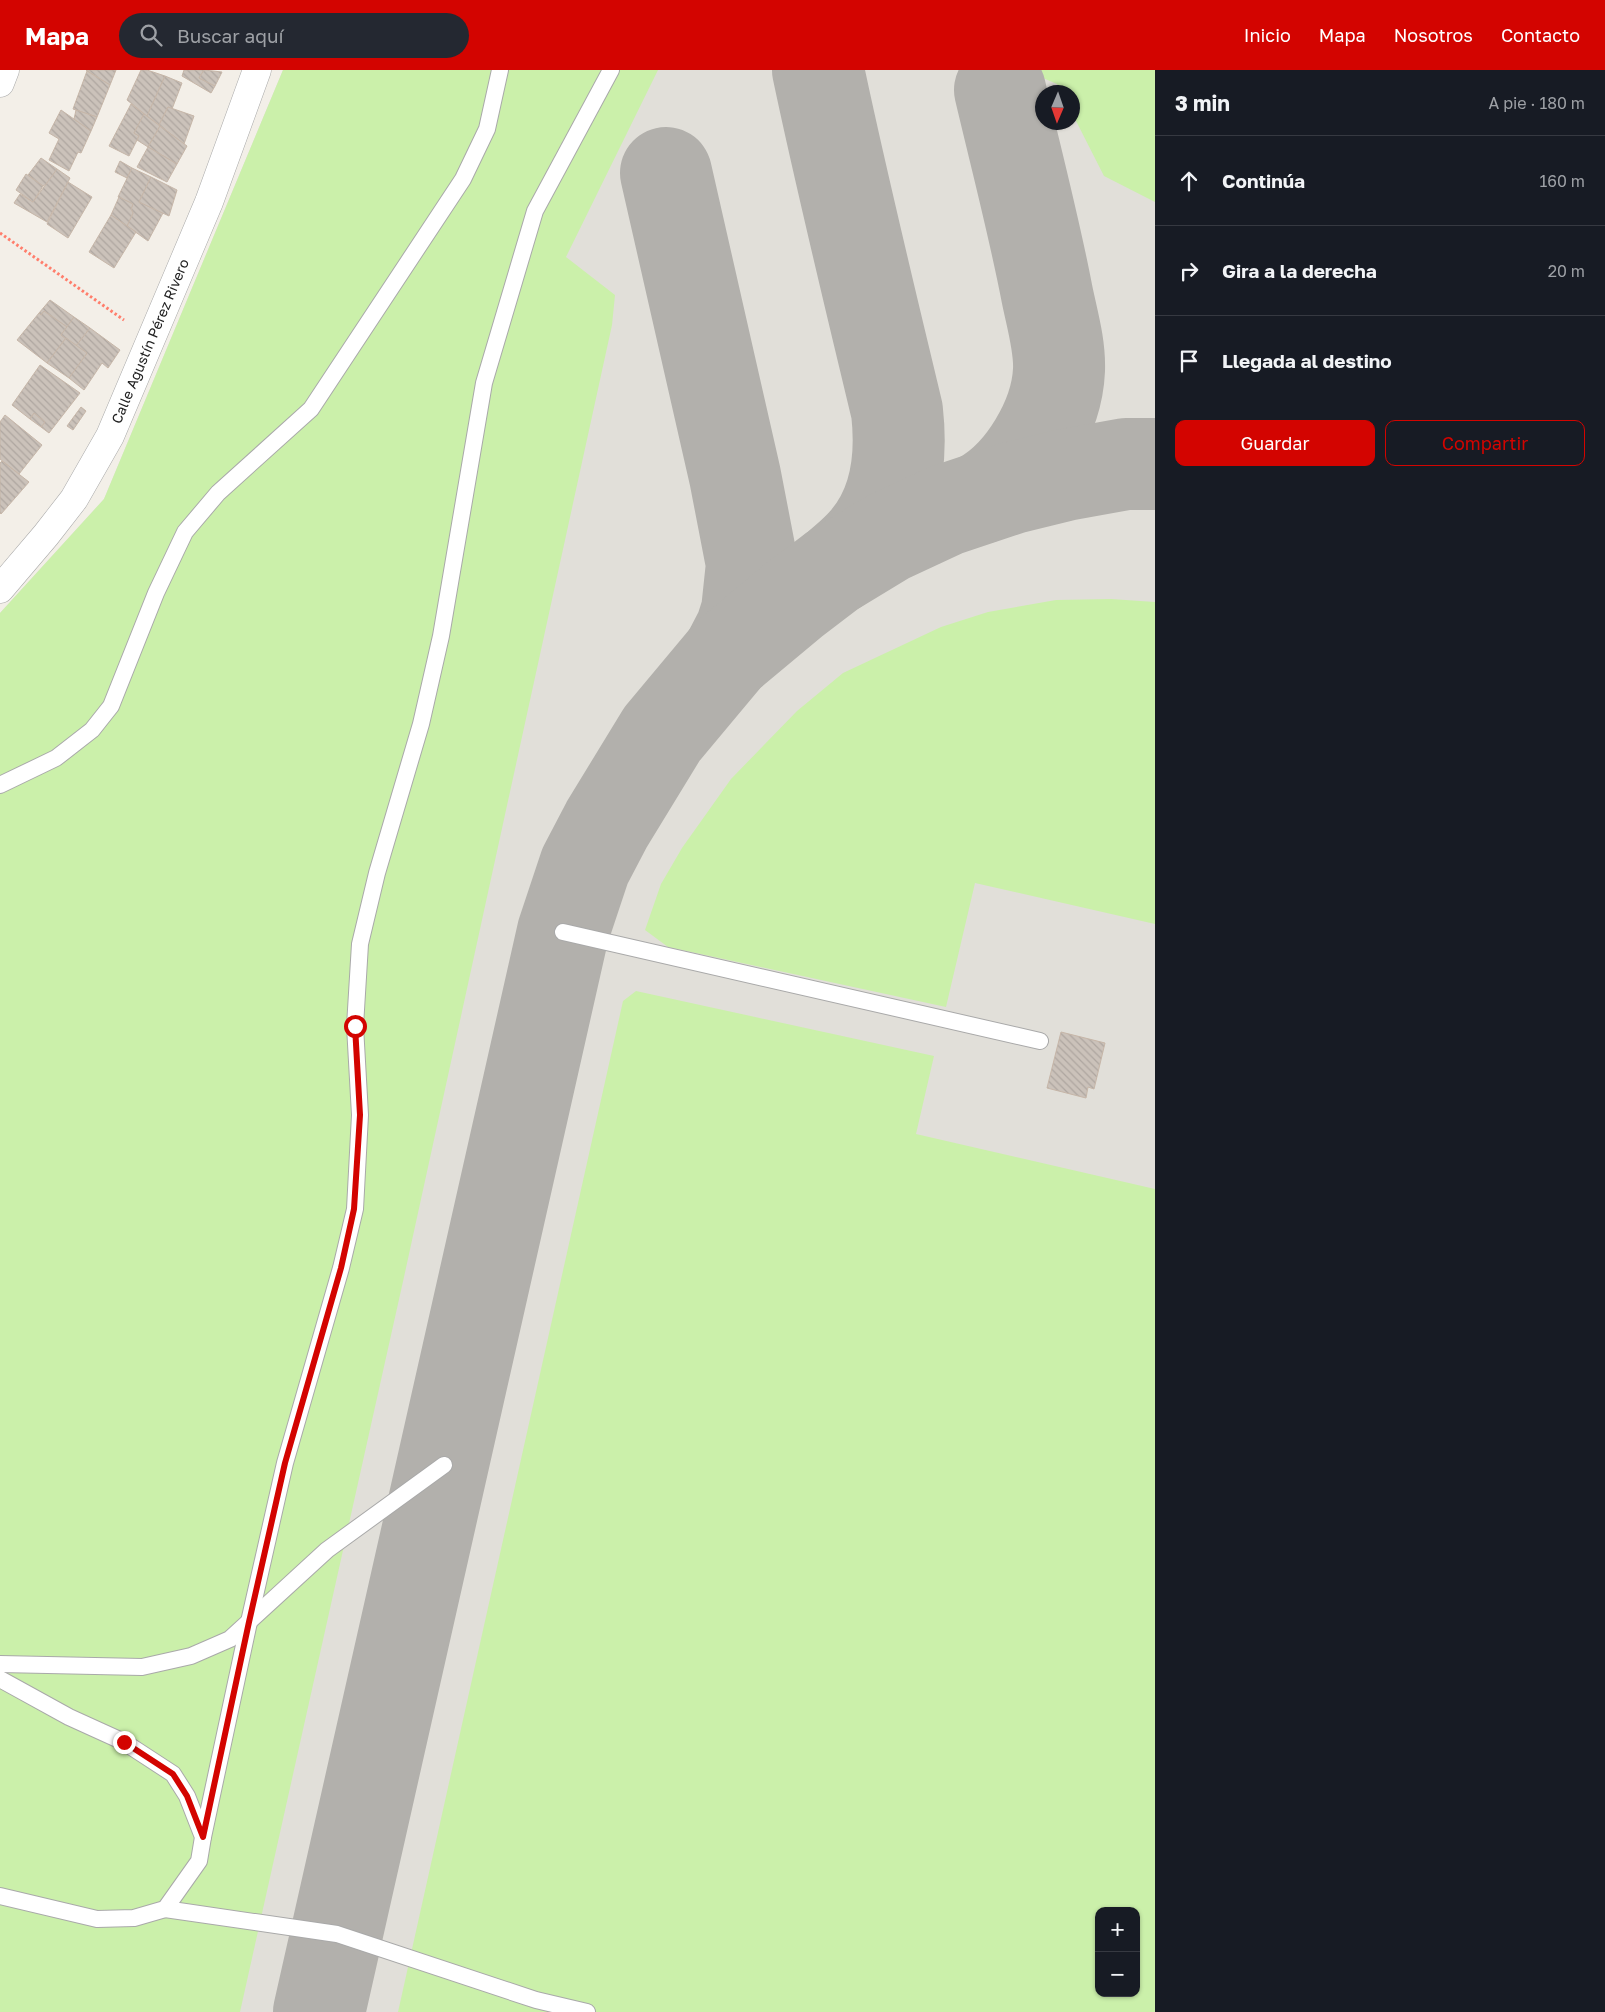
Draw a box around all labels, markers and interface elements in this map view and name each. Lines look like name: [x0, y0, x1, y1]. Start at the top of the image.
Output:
search box: [119, 13, 469, 58]
text: Mapa: [25, 21, 89, 50]
icon: search: [137, 21, 165, 49]
text: Buscar aquí: [177, 24, 284, 47]
text: Inicio: [1244, 24, 1291, 46]
text: Mapa: [1319, 24, 1366, 46]
text: Nosotros: [1394, 24, 1473, 46]
text: Contacto: [1501, 24, 1580, 46]
north arrow: [1035, 85, 1080, 130]
text: 3 min: [1175, 90, 1230, 116]
text: A pie · 180 m: [1488, 93, 1585, 113]
icon: ahead: [1175, 167, 1203, 195]
text: Continúa: [1222, 169, 1305, 192]
text: 160 m: [1539, 171, 1585, 191]
street label: Calle Agustín Pérez Rivero: [107, 256, 192, 426]
icon: right: [1175, 257, 1203, 285]
text: Gira a la derecha: [1222, 259, 1377, 282]
text: 20 m: [1548, 261, 1585, 281]
icon: arrive: [1175, 347, 1203, 375]
text: Llegada al destino: [1222, 349, 1392, 372]
button: Guardar: [1175, 420, 1375, 466]
button: Compartir: [1385, 420, 1585, 466]
route start: [344, 1015, 367, 1038]
route end: [113, 1731, 136, 1754]
map controls: [1095, 1907, 1140, 1997]
button: +: [1095, 1907, 1140, 1952]
button: −: [1095, 1952, 1140, 1997]

